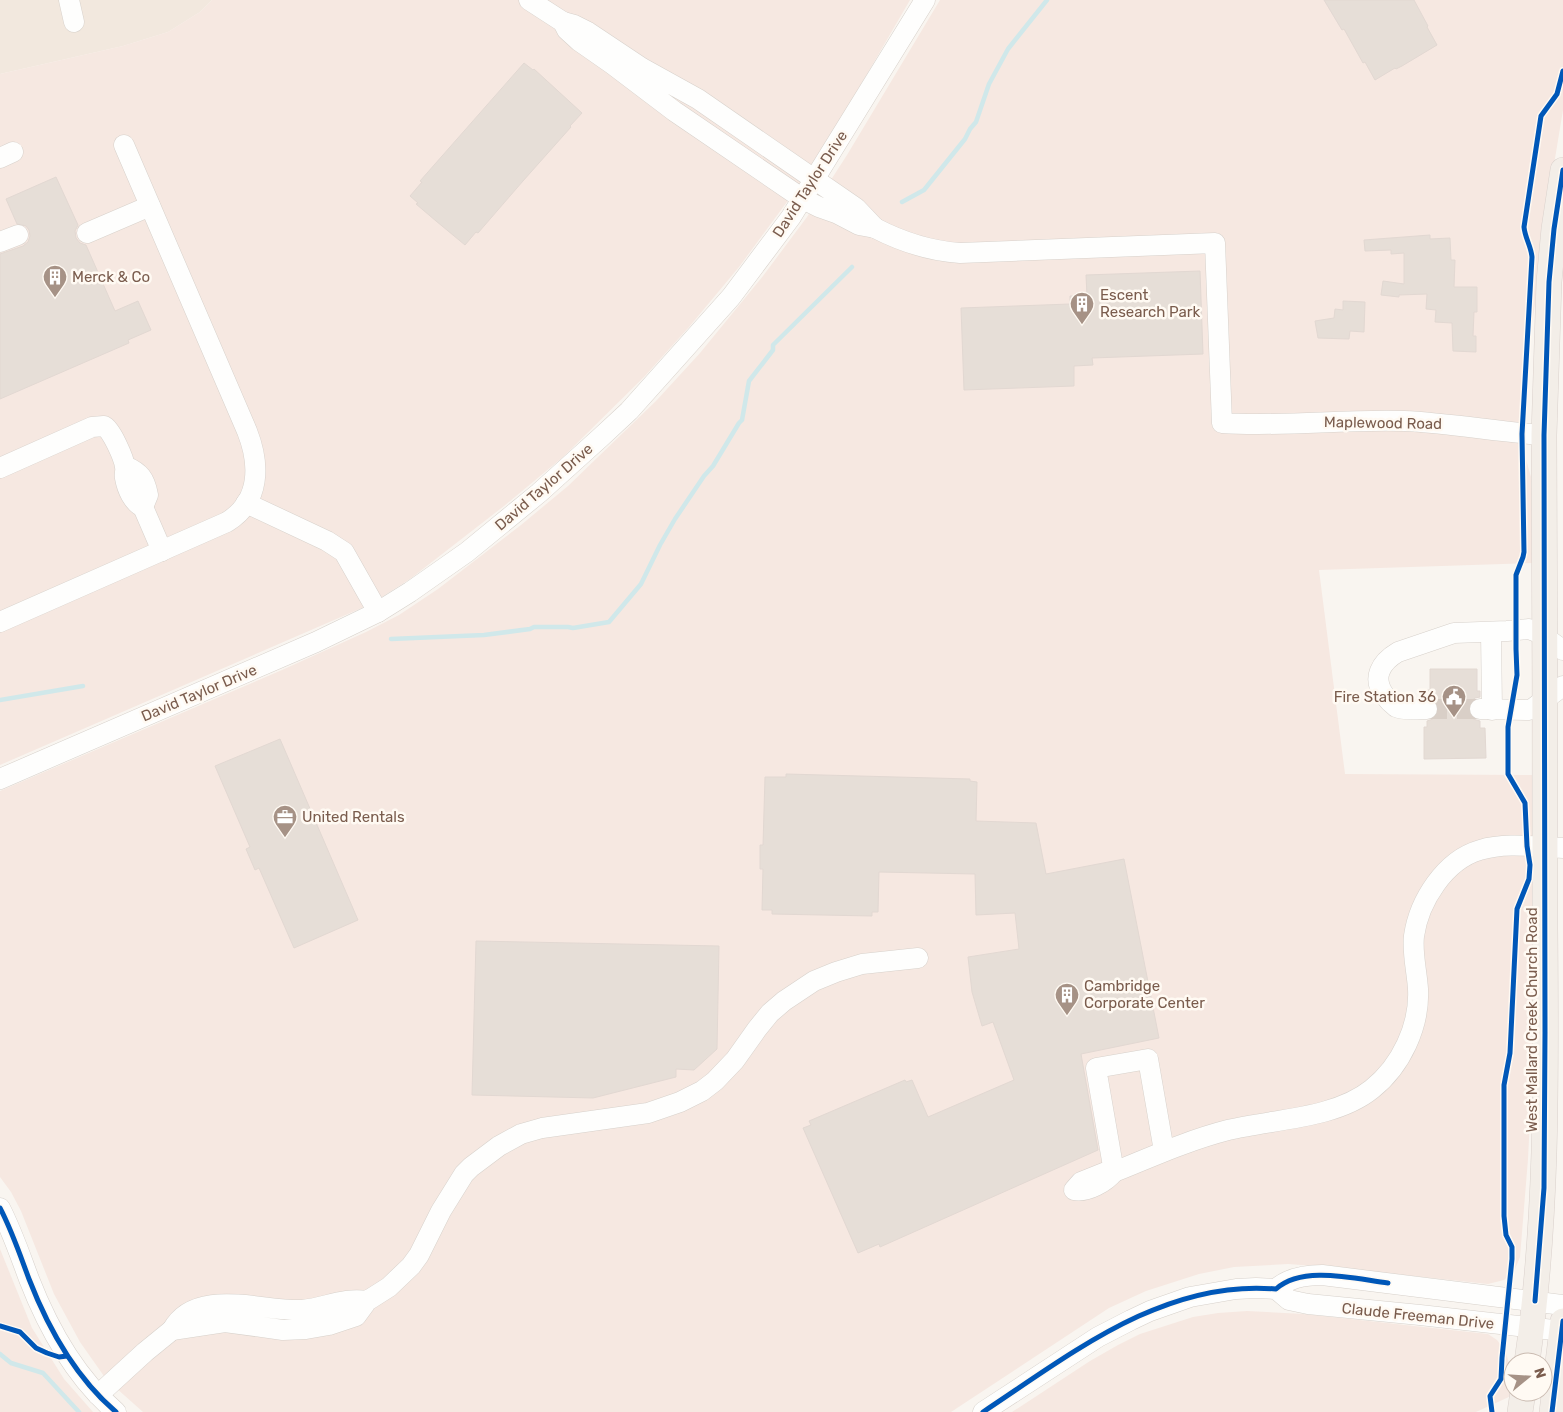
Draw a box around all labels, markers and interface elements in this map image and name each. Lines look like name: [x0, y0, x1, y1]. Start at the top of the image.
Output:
street label: David Taylor Drive: [769, 127, 851, 241]
building icon: Merck & Co: [42, 264, 68, 298]
place label: Merck & Co: [72, 268, 150, 286]
place label: Escent Research Park: [1100, 286, 1201, 321]
building icon: Escent Research Park: [1069, 291, 1095, 325]
street label: Maplewood Road: [1324, 413, 1442, 433]
street label: David Taylor Drive: [491, 440, 597, 534]
street label: David Taylor Drive: [139, 661, 259, 725]
public building icon: Fire Station 36: [1441, 684, 1467, 718]
place label: Fire Station 36: [1334, 688, 1436, 706]
office icon: United Rentals: [272, 804, 298, 838]
place label: United Rentals: [302, 808, 405, 826]
street label: West Mallard Creek Church Road: [1523, 907, 1541, 1133]
place label: Cambridge Corporate Center: [1084, 977, 1205, 1012]
building icon: Cambridge Corporate Center: [1054, 982, 1080, 1016]
street label: Claude Freeman Drive: [1341, 1299, 1495, 1333]
north arrow: [1503, 1352, 1553, 1402]
text: N: [1530, 1366, 1550, 1381]

